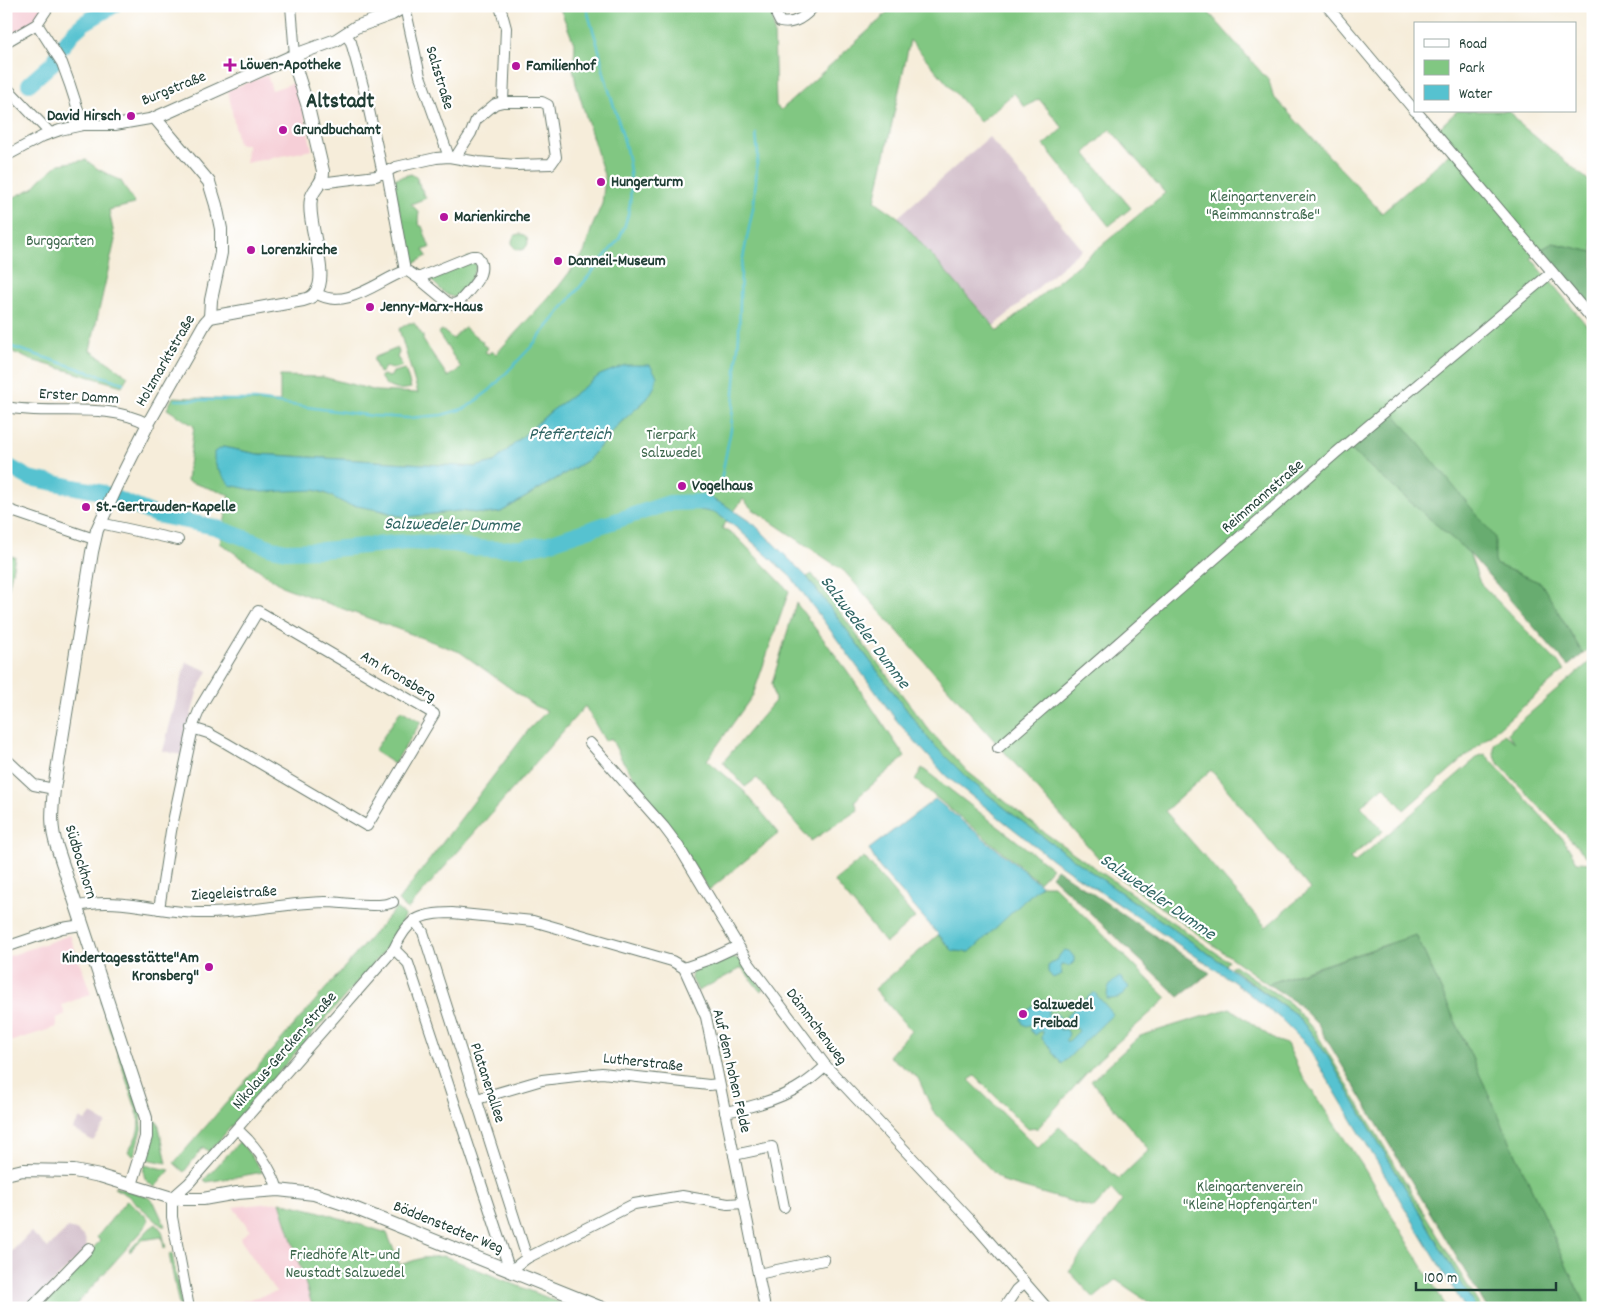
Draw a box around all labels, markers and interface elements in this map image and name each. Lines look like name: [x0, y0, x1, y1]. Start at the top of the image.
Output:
legend: [1414, 22, 1576, 112]
text: Road: [1459, 34, 1487, 56]
street label: Salzstraße: [418, 43, 460, 113]
place label: Löwen-Apotheke: [240, 54, 341, 77]
place label: Familienhof: [526, 55, 597, 78]
text: Park: [1459, 58, 1485, 80]
marker: Löwen-Apotheke: [224, 59, 236, 71]
marker: Familienhof: [510, 60, 522, 72]
street label: Burgstraße: [138, 66, 210, 112]
text: Water: [1459, 84, 1493, 106]
district label: Altstadt: [306, 88, 374, 118]
place label: David Hirsch: [47, 105, 121, 128]
marker: David Hirsch: [125, 110, 137, 122]
place label: Grundbuchamt: [293, 119, 381, 142]
marker: Grundbuchamt: [277, 124, 289, 136]
place label: Hungerturm: [611, 171, 683, 194]
marker: Hungerturm: [595, 176, 607, 188]
park label: Kleingartenverein "Reimmannstraße": [1206, 186, 1320, 227]
place label: Marienkirche: [454, 206, 530, 229]
marker: Marienkirche: [438, 211, 450, 223]
park label: Burggarten: [26, 230, 94, 253]
place label: Lorenzkirche: [261, 239, 337, 262]
marker: Lorenzkirche: [245, 244, 257, 256]
place label: Danneil-Museum: [568, 250, 666, 273]
marker: Danneil-Museum: [552, 255, 564, 267]
place label: Jenny-Marx-Haus: [380, 296, 483, 319]
marker: Jenny-Marx-Haus: [364, 301, 376, 313]
street label: Holzmarktstraße: [130, 311, 202, 411]
street label: Erster Damm: [38, 383, 120, 411]
water label: Pfefferteich: [529, 423, 612, 448]
park label: Tierpark Salzwedel: [641, 424, 701, 465]
street label: Reimmannstraße: [1217, 455, 1309, 539]
place label: Vogelhaus: [692, 475, 753, 498]
marker: Vogelhaus: [676, 480, 688, 492]
place label: St.-Gertrauden-Kapelle: [96, 496, 236, 519]
marker: St.-Gertrauden-Kapelle: [80, 501, 92, 513]
water label: Salzwedeler Dumme: [384, 512, 521, 540]
water label: Salzwedeler Dumme: [813, 571, 916, 696]
street label: Am Kronsberg: [356, 645, 440, 709]
street label: Südbockhorn: [58, 822, 102, 902]
water label: Salzwedeler Dumme: [1094, 849, 1221, 948]
street label: Ziegeleistraße: [191, 880, 277, 908]
place label: Kindertagesstätte"Am Kronsberg": [62, 947, 199, 988]
marker: Kindertagesstätte"Am Kronsberg": [203, 961, 215, 973]
street label: Dämmchenweg: [779, 984, 853, 1070]
street label: Nikolaus-Gercken-Straße: [227, 987, 343, 1115]
place label: Salzwedel Freibad: [1033, 994, 1093, 1035]
street label: Auf dem hohen Felde: [706, 1007, 756, 1135]
marker: Salzwedel Freibad: [1017, 1008, 1029, 1020]
street label: Platanenallee: [463, 1040, 511, 1126]
street label: Lutherstraße: [602, 1047, 684, 1079]
park label: Kleingartenverein "Kleine Hopfengärten": [1183, 1176, 1317, 1217]
street label: Böddenstedter Weg: [389, 1195, 507, 1261]
park label: Friedhöfe Alt- und Neustadt Salzwedel: [285, 1244, 405, 1285]
scale bar: [1416, 1259, 1556, 1291]
text: 100 m: [1424, 1268, 1457, 1290]

